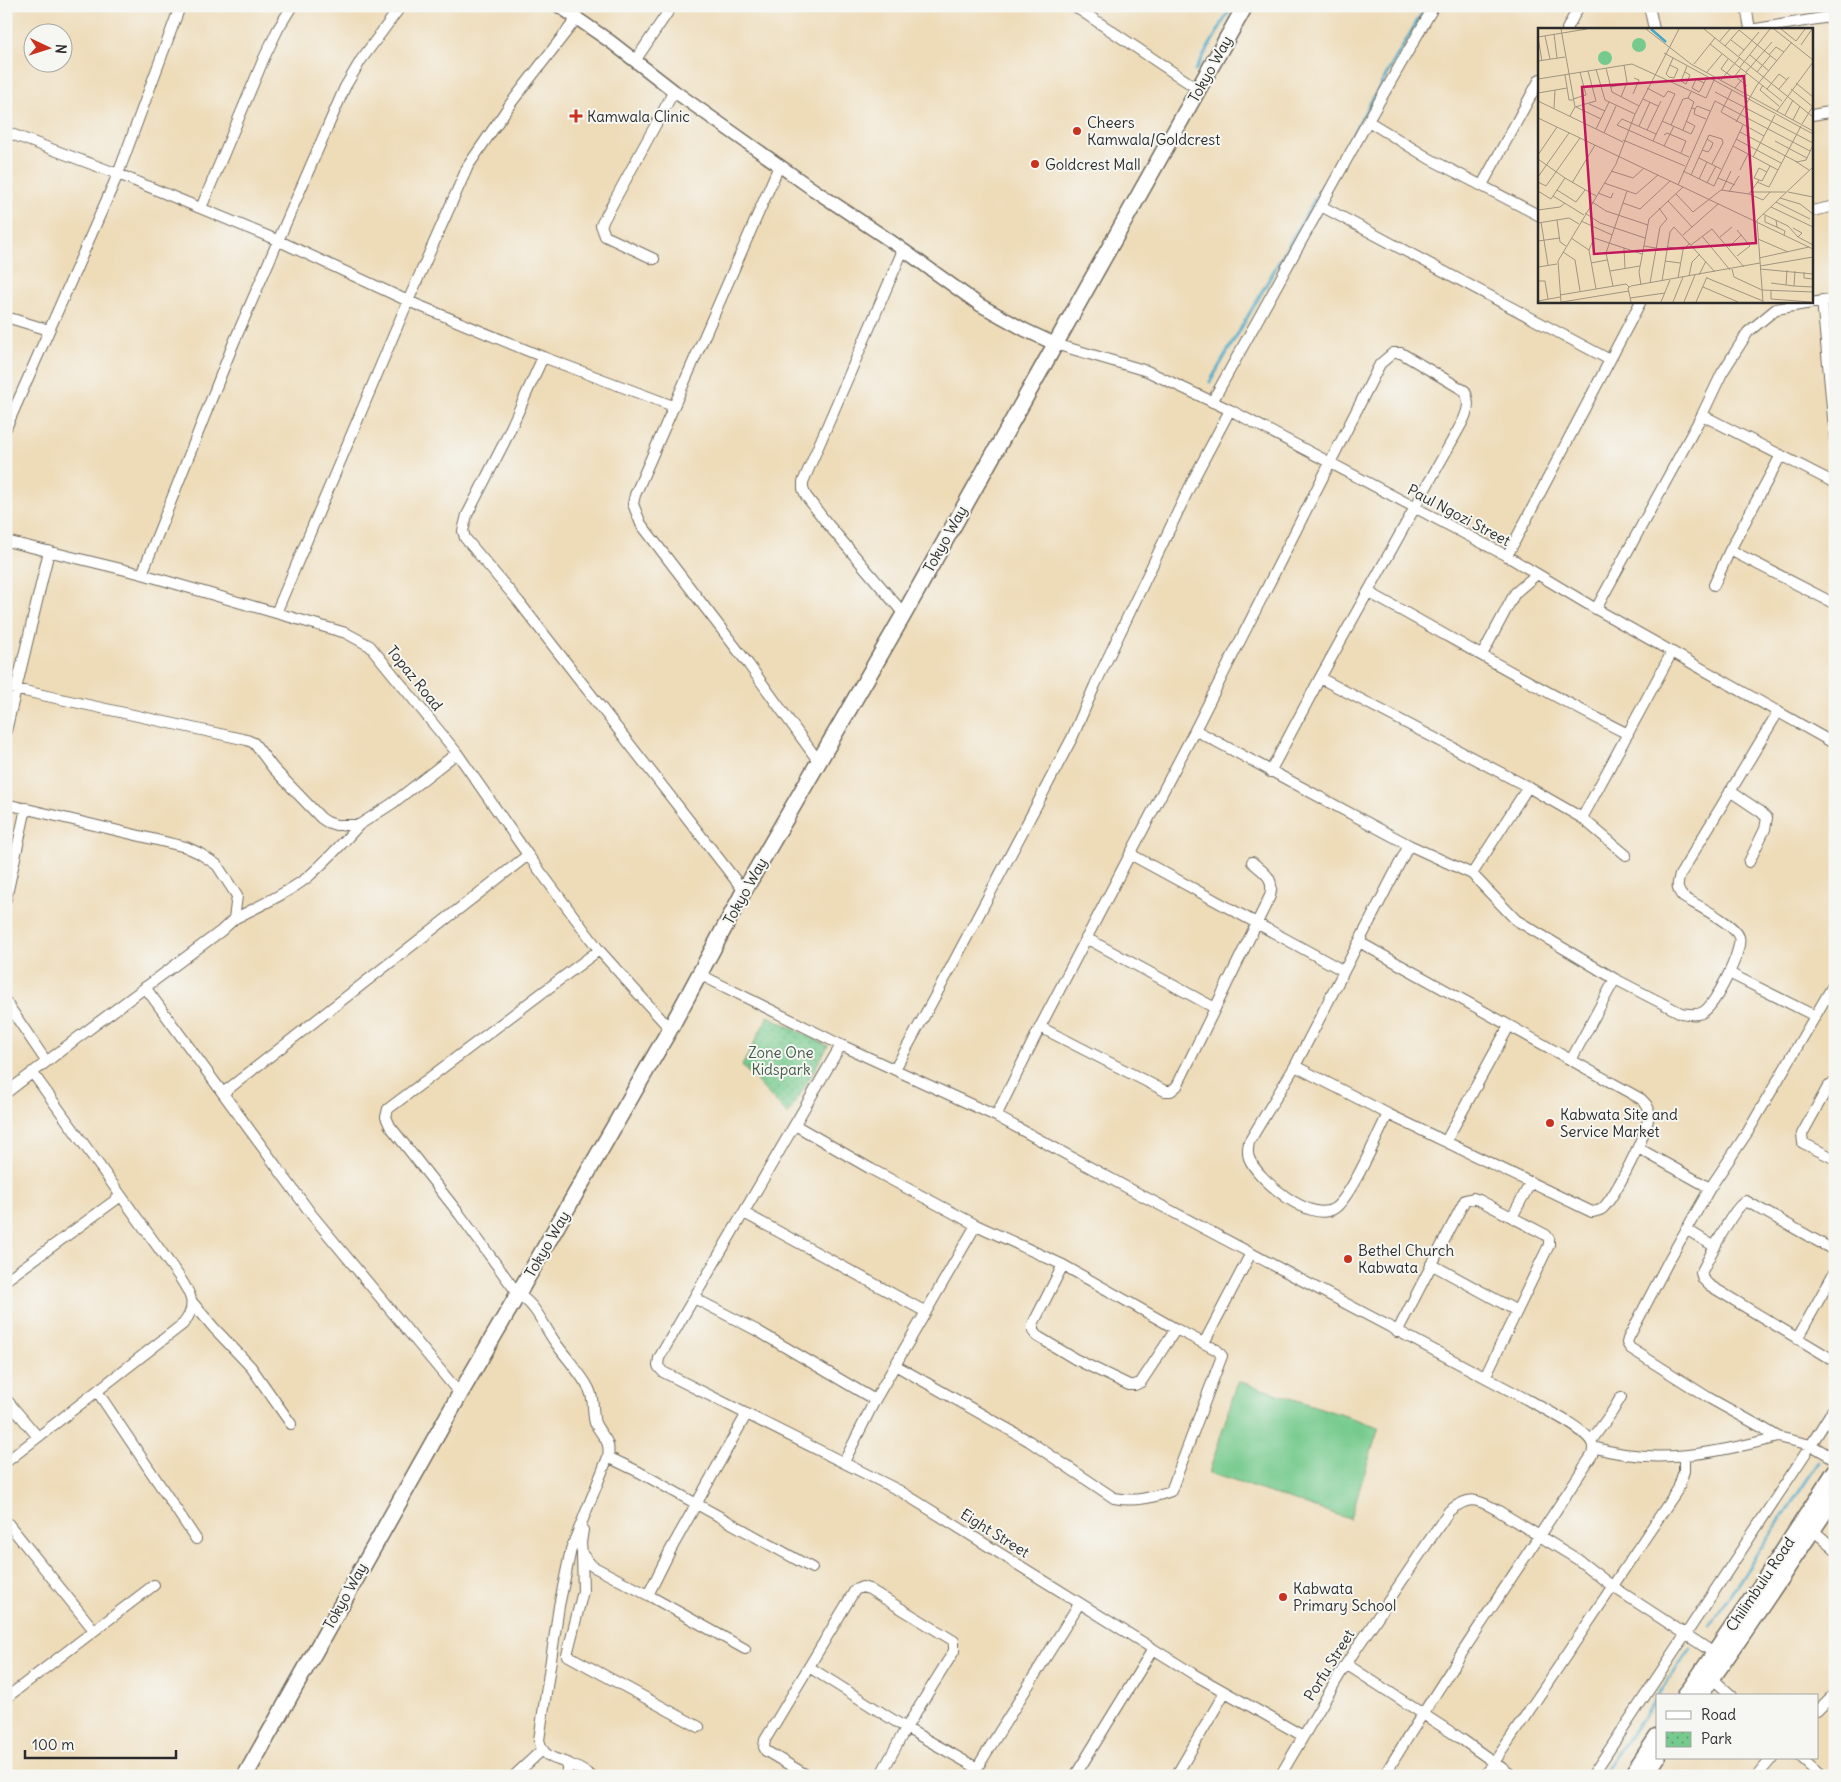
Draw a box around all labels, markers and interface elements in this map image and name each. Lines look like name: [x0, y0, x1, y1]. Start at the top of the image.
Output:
north arrow: [22, 22, 72, 72]
inset map: [1538, 28, 1814, 302]
street label: Tokyo Way: [1184, 32, 1236, 106]
text: N: [52, 43, 70, 54]
place label: Kamwala Clinic: [587, 107, 690, 126]
marker: Kamwala Clinic: [569, 109, 583, 123]
place label: Cheers Kamwala/Goldcrest: [1087, 113, 1220, 149]
marker: Cheers Kamwala/Goldcrest: [1071, 125, 1083, 137]
place label: Goldcrest Mall: [1045, 155, 1141, 174]
marker: Goldcrest Mall: [1029, 158, 1041, 170]
street label: Paul Ngozi Street: [1404, 480, 1514, 550]
street label: Tokyo Way: [919, 502, 971, 576]
street label: Topaz Road: [383, 642, 447, 715]
street label: Tokyo Way: [719, 854, 771, 928]
park label: Zone One Kidspark: [748, 1043, 814, 1079]
place label: Kabwata Site and Service Market: [1560, 1105, 1678, 1141]
marker: Kabwata Site and Service Market: [1544, 1117, 1556, 1129]
street label: Tokyo Way: [520, 1207, 574, 1281]
place label: Bethel Church Kabwata: [1358, 1241, 1454, 1277]
marker: Bethel Church Kabwata: [1342, 1253, 1354, 1265]
street label: Eight Street: [957, 1504, 1033, 1562]
street label: Chilimbulu Road: [1721, 1533, 1799, 1635]
street label: Tokyo Way: [319, 1559, 371, 1633]
place label: Kabwata Primary School: [1293, 1579, 1396, 1615]
marker: Kabwata Primary School: [1277, 1591, 1289, 1603]
street label: Porfu Street: [1300, 1626, 1358, 1704]
legend: [1656, 1694, 1818, 1760]
text: Road: [1701, 1705, 1736, 1724]
scale bar: [25, 1727, 176, 1759]
text: Park: [1701, 1729, 1732, 1748]
text: 100 m: [32, 1735, 74, 1754]

